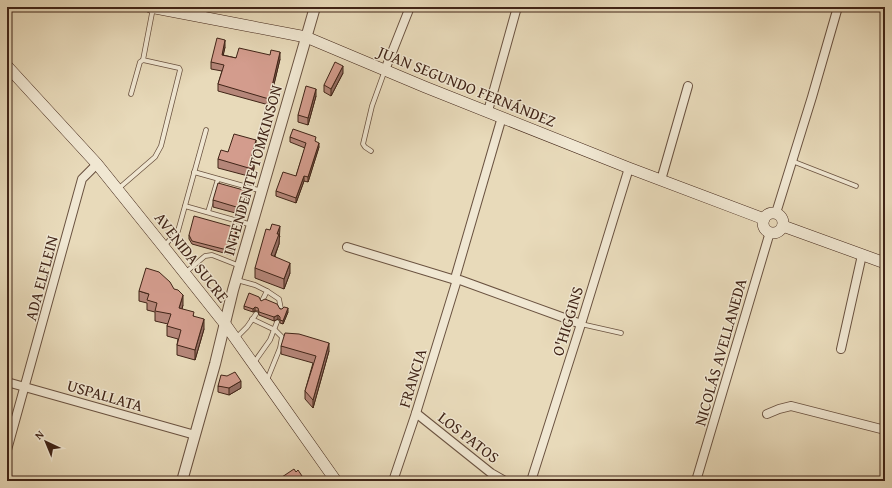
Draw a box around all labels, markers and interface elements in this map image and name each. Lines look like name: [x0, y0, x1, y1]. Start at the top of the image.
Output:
street label: JUAN SEGUNDO FERNÁNDEZ: [373, 39, 559, 133]
street label: INTENDENTE TOMKINSON: [216, 81, 288, 258]
street label: AVENIDA SUCRE: [149, 207, 235, 307]
street label: ADA ELFLEIN: [18, 232, 64, 323]
street label: NICOLÁS AVELLANEDA: [687, 275, 753, 429]
street label: O'HIGGINS: [545, 283, 589, 359]
street label: FRANCIA: [392, 345, 432, 410]
street label: USPALLATA: [64, 373, 146, 417]
street label: LOS PATOS: [433, 405, 505, 469]
north arrow: [26, 422, 66, 462]
text: N: [31, 426, 48, 443]

